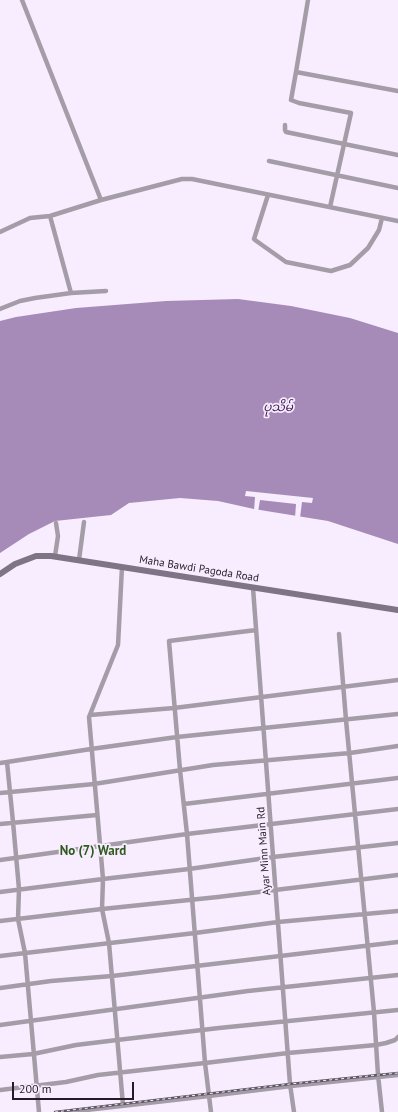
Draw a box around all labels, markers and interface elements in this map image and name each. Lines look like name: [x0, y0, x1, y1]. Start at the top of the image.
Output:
water label: ပုသိမ်: [263, 401, 293, 415]
street label: Maha Bawdi Pagoda Road: [138, 553, 260, 585]
street label: Ayar Minn Main Rd: [254, 806, 274, 896]
district label: No (7) Ward: [60, 843, 126, 859]
scale bar: [14, 1074, 136, 1100]
text: 200 m: [19, 1081, 52, 1096]

